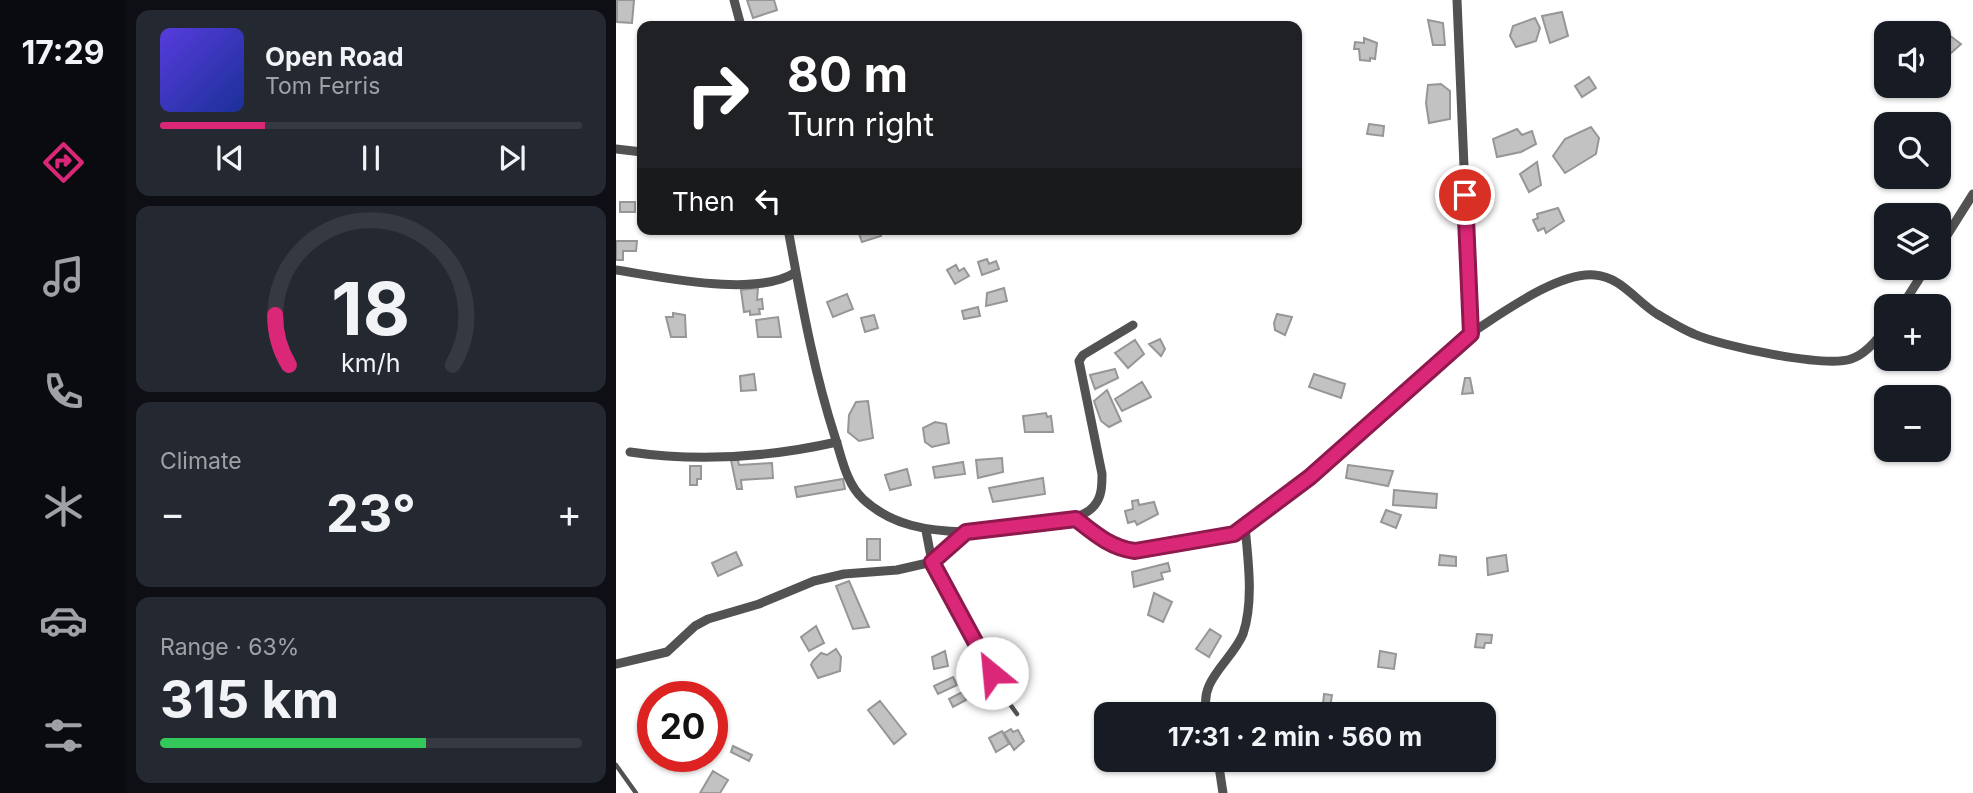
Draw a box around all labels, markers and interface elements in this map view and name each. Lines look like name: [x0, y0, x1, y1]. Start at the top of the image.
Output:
map controls: [1874, 21, 1951, 462]
button: sound: [1874, 21, 1951, 98]
text: 17:29: [22, 33, 104, 72]
text: Open Road: [265, 41, 404, 72]
text: 80 m: [787, 45, 908, 104]
icon: right: [672, 49, 763, 140]
text: Tom Ferris: [265, 72, 380, 100]
text: Turn right: [787, 105, 934, 144]
button: search: [1874, 112, 1951, 189]
icon: directions: [39, 138, 88, 187]
icon: previous: [211, 139, 249, 177]
icon: pause: [352, 139, 390, 177]
icon: next: [493, 139, 531, 177]
pin: [1435, 165, 1495, 225]
icon: arrive: [1446, 176, 1484, 214]
icon: left: [749, 182, 787, 220]
text: Then: [672, 186, 735, 217]
button: layers: [1874, 203, 1951, 280]
icon: music: [39, 252, 88, 301]
text: 18: [332, 264, 410, 353]
button: +: [1874, 294, 1951, 371]
text: km/h: [341, 347, 401, 377]
icon: phone: [39, 367, 88, 416]
button: −: [1874, 385, 1951, 462]
text: Climate: [160, 447, 242, 475]
icon: climate: [39, 482, 88, 531]
text: 23°: [326, 482, 416, 545]
text: −: [160, 490, 185, 536]
text: +: [557, 490, 582, 536]
icon: car: [39, 596, 88, 645]
text: Range · 63%: [160, 633, 299, 661]
position arrow: [955, 636, 1029, 710]
text: 315 km: [160, 668, 339, 731]
speed limit sign: 20: [637, 681, 728, 772]
icon: filters: [39, 711, 88, 760]
text: 17:31 · 2 min · 560 m: [1168, 721, 1422, 752]

